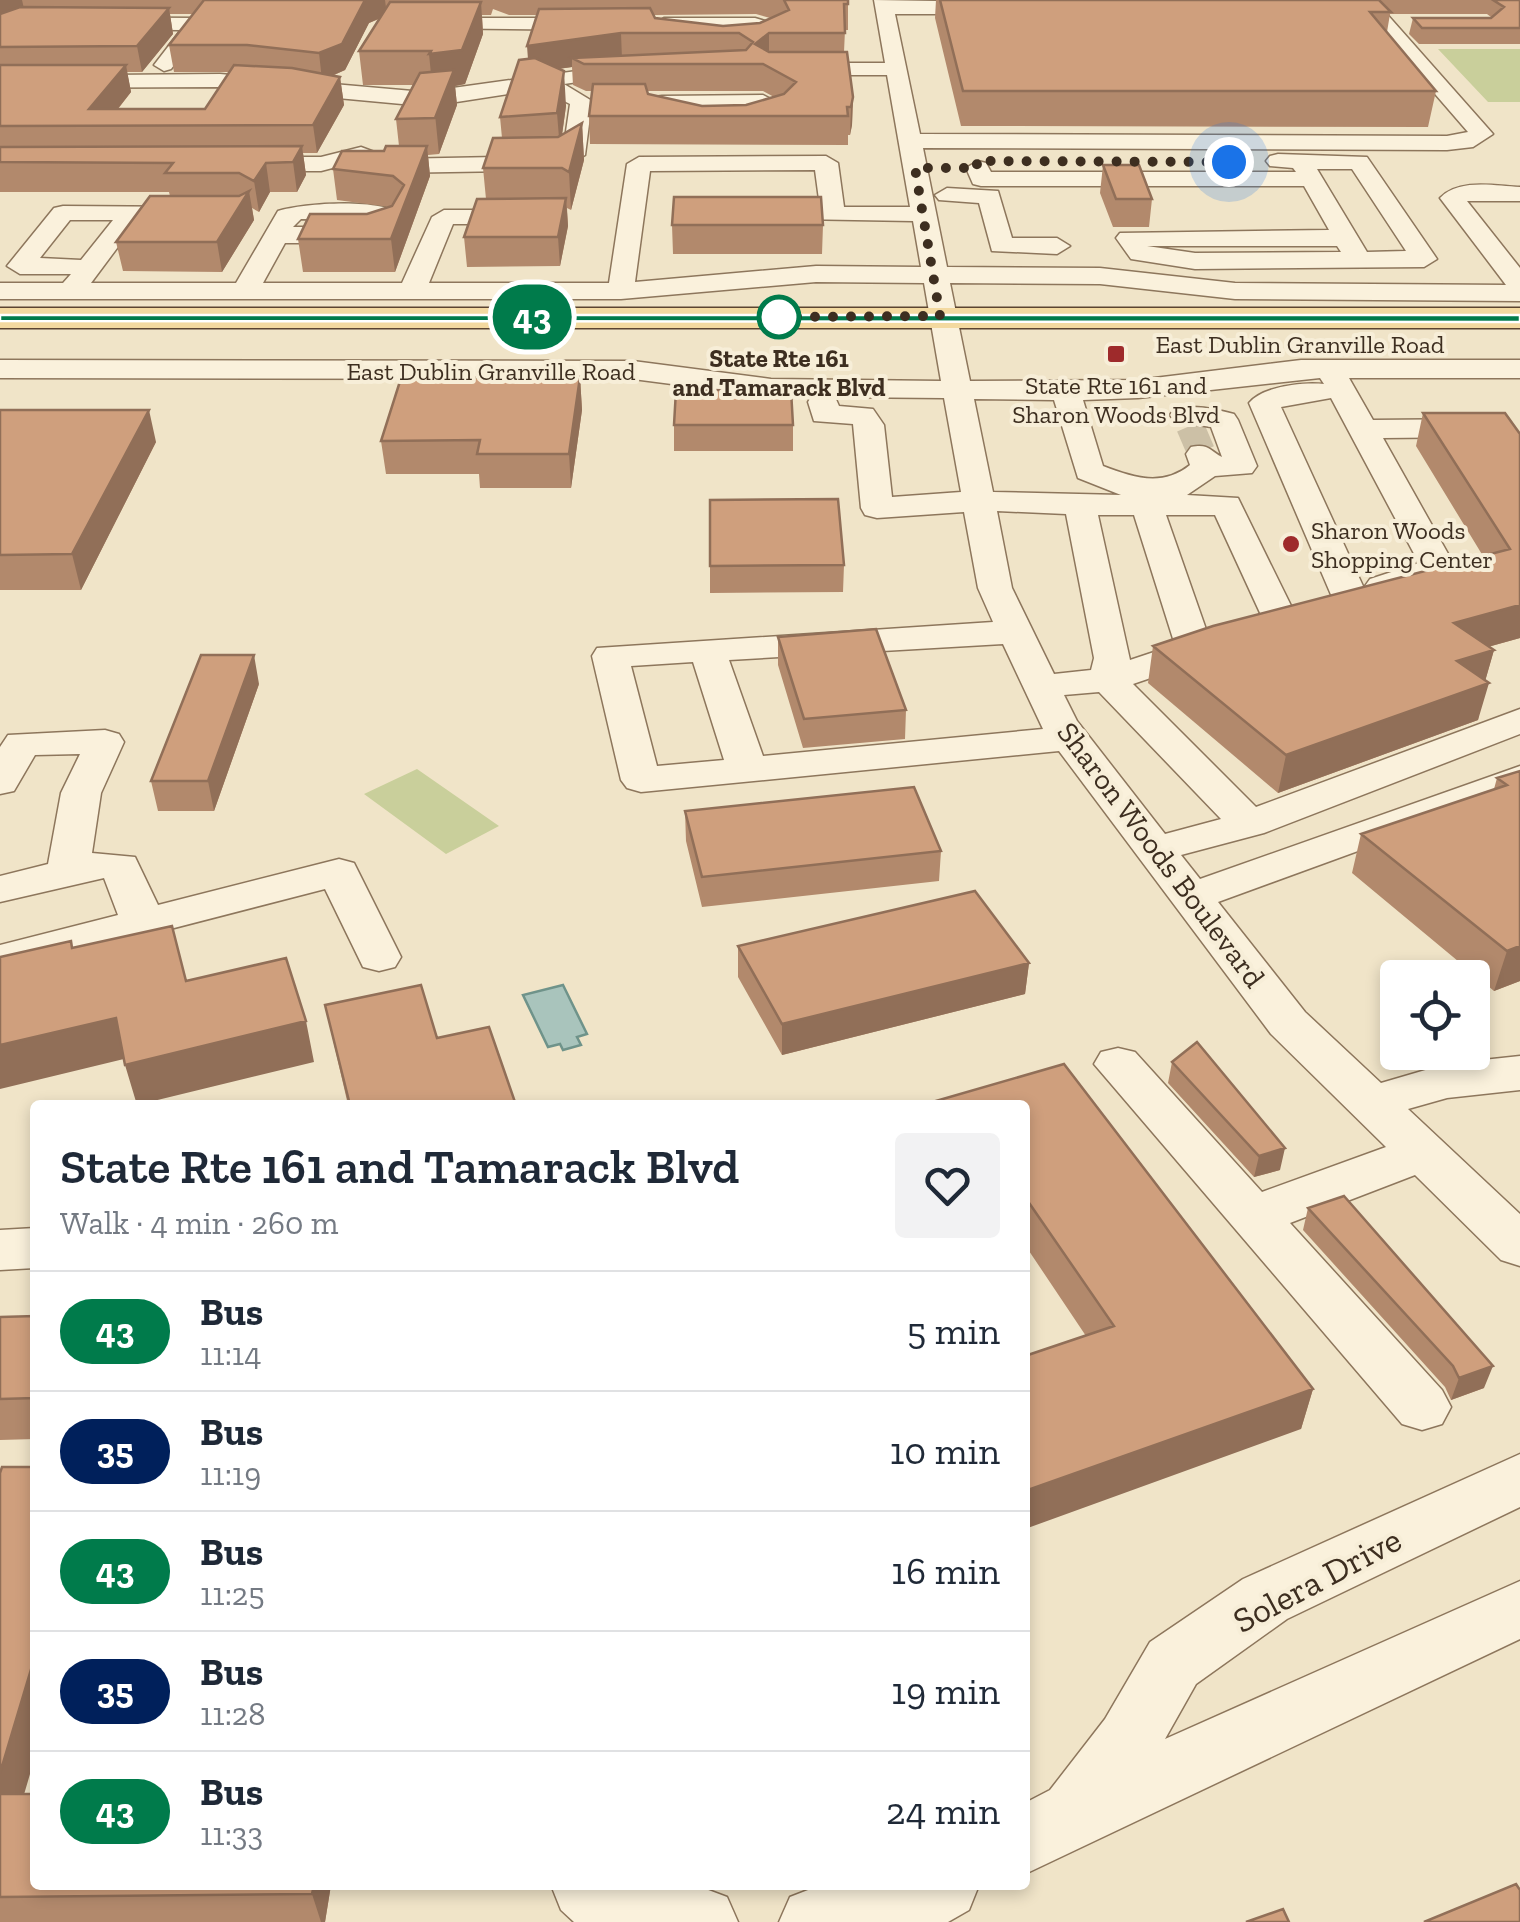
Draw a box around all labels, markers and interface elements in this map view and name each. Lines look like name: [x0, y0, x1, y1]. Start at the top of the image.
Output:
your location: [1204, 137, 1254, 187]
line badge: 43: [487, 284, 577, 350]
text: 43: [513, 296, 551, 338]
marker: State Rte 161 and Tamarack Blvd: [758, 296, 800, 338]
street label: East Dublin Granville Road: [1155, 329, 1445, 359]
place label: State Rte 161 and Tamarack Blvd: [673, 343, 885, 402]
marker: State Rte 161 and Sharon Woods Blvd: [1105, 343, 1127, 365]
street label: East Dublin Granville Road: [346, 356, 636, 386]
place label: State Rte 161 and Sharon Woods Blvd: [1012, 370, 1220, 429]
place label: Sharon Woods Shopping Center: [1311, 515, 1493, 574]
marker: Sharon Woods Shopping Center: [1280, 533, 1302, 555]
street label: Sharon Woods Boulevard: [1049, 715, 1273, 995]
map controls: [1380, 960, 1490, 1070]
button: locate: [1380, 960, 1490, 1070]
button: heart: [895, 1133, 1000, 1238]
text: State Rte 161 and Tamarack Blvd: [60, 1138, 739, 1195]
text: Walk · 4 min · 260 m: [60, 1204, 338, 1242]
text: Bus: [200, 1289, 263, 1335]
text: 5 min: [907, 1308, 1000, 1354]
text: 43: [96, 1310, 134, 1352]
text: 11:14: [200, 1335, 261, 1373]
text: Bus: [200, 1409, 263, 1455]
text: 10 min: [890, 1428, 1000, 1474]
text: 35: [97, 1430, 133, 1472]
text: 11:19: [200, 1455, 261, 1493]
street label: Solera Drive: [1226, 1518, 1408, 1642]
text: Bus: [200, 1529, 263, 1575]
text: 16 min: [891, 1548, 1000, 1594]
text: 43: [96, 1550, 134, 1592]
text: 11:25: [200, 1575, 265, 1613]
text: Bus: [200, 1649, 263, 1695]
text: 19 min: [891, 1668, 1000, 1714]
text: 35: [97, 1670, 133, 1712]
text: 11:28: [200, 1695, 266, 1733]
text: Bus: [200, 1769, 263, 1815]
text: 24 min: [886, 1788, 1000, 1834]
text: 43: [96, 1790, 134, 1832]
text: 11:33: [200, 1815, 263, 1853]

